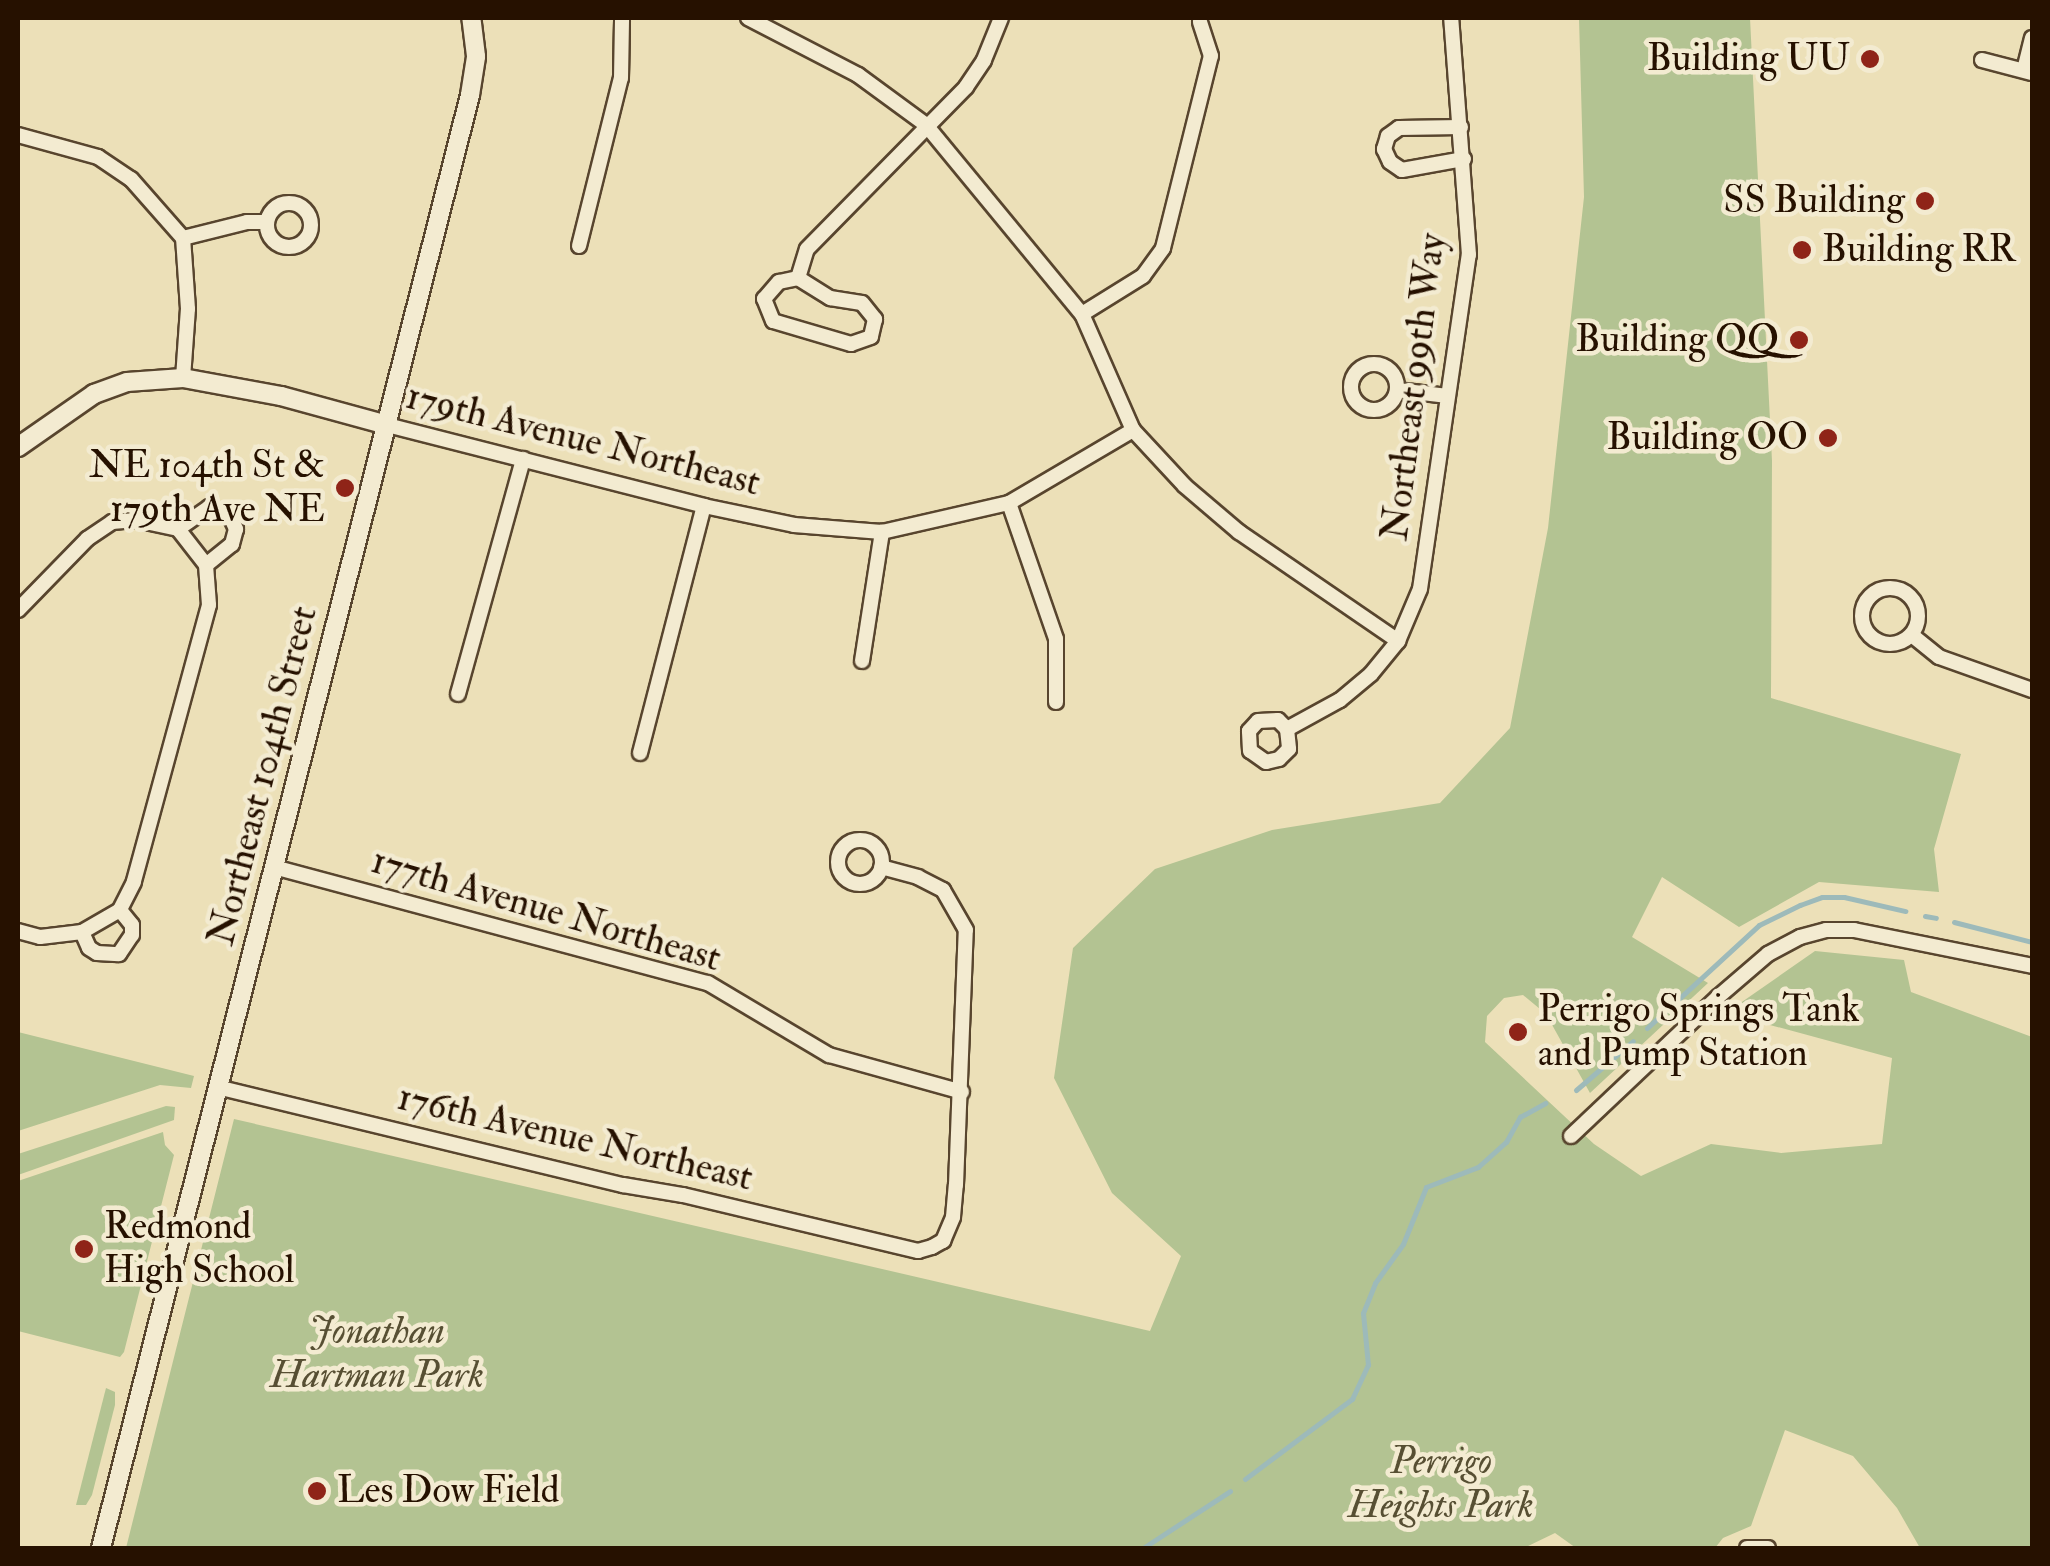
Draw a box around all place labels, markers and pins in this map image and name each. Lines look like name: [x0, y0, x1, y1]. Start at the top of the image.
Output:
place label: Building UU: [1647, 36, 1850, 82]
marker: Building UU: [1859, 48, 1881, 70]
place label: SS Building: [1723, 178, 1905, 224]
marker: SS Building: [1914, 190, 1936, 212]
place label: Building RR: [1822, 227, 2016, 273]
marker: Building RR: [1791, 239, 1813, 261]
place label: Building QQ: [1576, 317, 1779, 363]
marker: Building QQ: [1788, 329, 1810, 351]
place label: Building OO: [1607, 415, 1808, 461]
marker: Building OO: [1817, 427, 1839, 449]
place label: NE 104th St & 179th Ave NE: [89, 443, 325, 532]
marker: NE 104th St & 179th Ave NE: [334, 477, 356, 499]
place label: Perrigo Springs Tank and Pump Station: [1538, 987, 1860, 1076]
marker: Perrigo Springs Tank and Pump Station: [1507, 1021, 1529, 1043]
place label: Redmond High School: [104, 1204, 294, 1294]
marker: Redmond High School: [73, 1238, 95, 1260]
place label: Les Dow Field: [337, 1468, 560, 1514]
marker: Les Dow Field: [306, 1480, 328, 1502]

